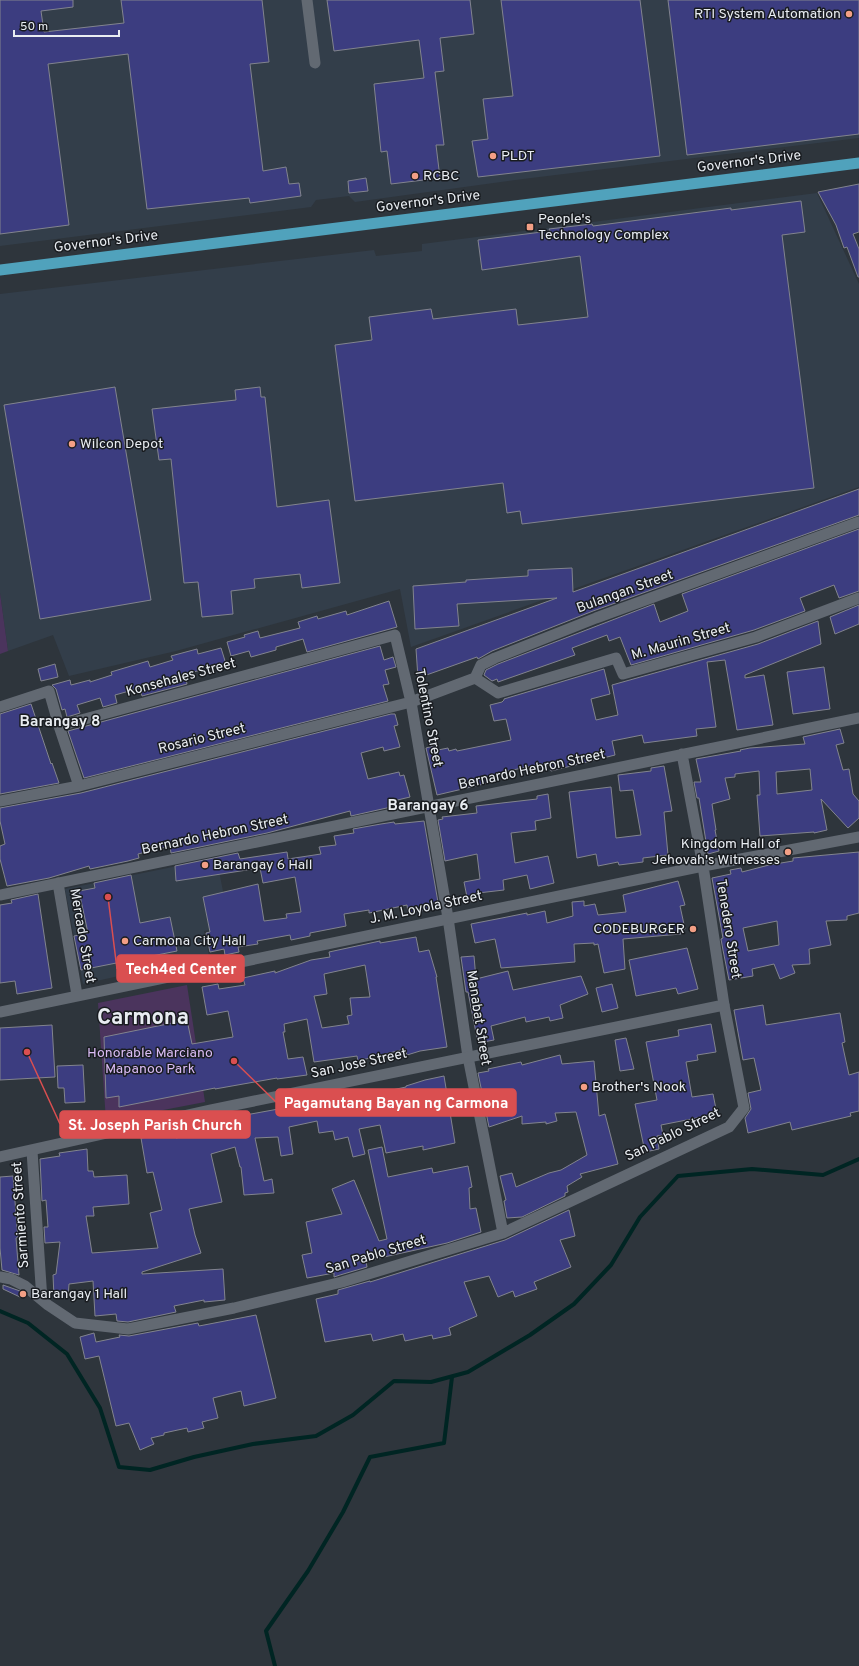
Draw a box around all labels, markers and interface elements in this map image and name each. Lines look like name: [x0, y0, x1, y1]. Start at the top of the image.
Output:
place label: RTI System Automation: [694, 6, 841, 23]
marker: RTI System Automation: [844, 9, 854, 19]
scale bar: [14, 12, 119, 38]
text: 50 m: [20, 19, 48, 35]
street label: Governor's Drive: [696, 147, 802, 177]
place label: PLDT: [501, 148, 535, 165]
marker: PLDT: [488, 151, 498, 161]
place label: RCBC: [423, 168, 459, 185]
marker: RCBC: [410, 171, 420, 181]
street label: Governor's Drive: [375, 187, 481, 217]
place label: People's Technology Complex: [538, 211, 669, 244]
marker: People's Technology Complex: [525, 222, 535, 232]
street label: Governor's Drive: [53, 227, 159, 257]
place label: Wilcon Depot: [80, 436, 163, 453]
marker: Wilcon Depot: [67, 439, 77, 449]
street label: Bulangan Street: [574, 567, 676, 617]
street label: M. Maurin Street: [629, 620, 733, 664]
street label: Konsehales Street: [124, 655, 238, 701]
street label: Tolentino Street: [410, 667, 446, 769]
district label: Barangay 8: [19, 713, 101, 732]
street label: Rosario Street: [157, 720, 247, 758]
street label: Bernardo Hebron Street: [457, 746, 607, 794]
district label: Barangay 6: [388, 797, 468, 816]
street label: Bernardo Hebron Street: [140, 811, 290, 859]
place label: Kingdom Hall of Jehovah's Witnesses: [652, 836, 780, 869]
marker: Kingdom Hall of Jehovah's Witnesses: [783, 847, 793, 857]
place label: Barangay 6 Hall: [213, 857, 312, 874]
marker: Barangay 6 Hall: [200, 860, 210, 870]
street label: Tenedero Street: [712, 878, 744, 980]
street label: Mercado Street: [65, 887, 99, 985]
street label: J. M. Loyola Street: [368, 888, 484, 928]
place label: CODEBURGER: [593, 921, 685, 938]
marker: CODEBURGER: [688, 924, 698, 934]
place label: Carmona City Hall: [133, 933, 246, 950]
marker: Carmona City Hall: [120, 936, 130, 946]
callout: Tech4ed Center: [117, 955, 244, 982]
text: Tech4ed Center: [125, 961, 237, 980]
street label: Manabat Street: [462, 969, 494, 1067]
district label: Carmona: [97, 1005, 189, 1032]
park label: Honorable Marciano Mapanoo Park: [87, 1045, 213, 1078]
street label: San Jose Street: [309, 1045, 409, 1083]
place label: Brother's Nook: [592, 1079, 686, 1096]
marker: Brother's Nook: [579, 1082, 589, 1092]
callout: Pagamutang Bayan ng Carmona: [276, 1089, 516, 1116]
text: Pagamutang Bayan ng Carmona: [284, 1095, 508, 1114]
street label: San Pablo Street: [622, 1105, 724, 1165]
callout: St. Joseph Parish Church: [60, 1111, 250, 1138]
text: St. Joseph Parish Church: [68, 1117, 242, 1136]
street label: Sarmiento Street: [9, 1161, 33, 1269]
street label: San Pablo Street: [324, 1232, 428, 1278]
place label: Barangay 1 Hall: [31, 1286, 127, 1303]
marker: Barangay 1 Hall: [18, 1289, 28, 1299]

